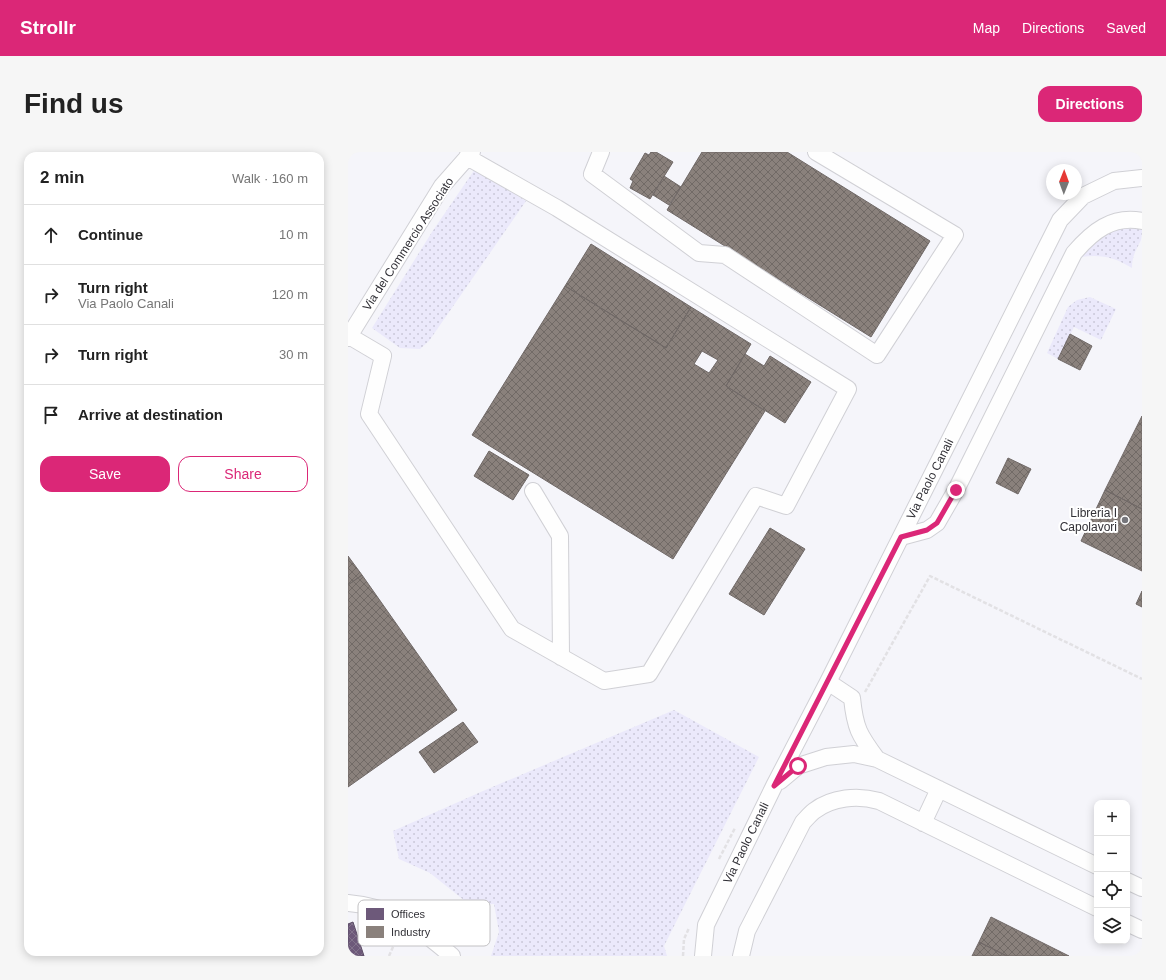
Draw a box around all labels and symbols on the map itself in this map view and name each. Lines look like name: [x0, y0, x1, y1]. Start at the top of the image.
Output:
north arrow: [1046, 164, 1082, 200]
street label: Via del Commercio Associato: [360, 175, 456, 313]
street label: Via Paolo Canali: [904, 436, 956, 522]
route end: [947, 481, 965, 499]
place label: Libreria I Capolavori: [1060, 506, 1117, 534]
marker: Libreria I Capolavori: [1120, 515, 1130, 525]
route start: [789, 757, 807, 775]
street label: Via Paolo Canali: [720, 800, 772, 886]
legend: [358, 900, 490, 946]
text: Offices: [391, 908, 426, 920]
text: Industry: [391, 926, 431, 938]

